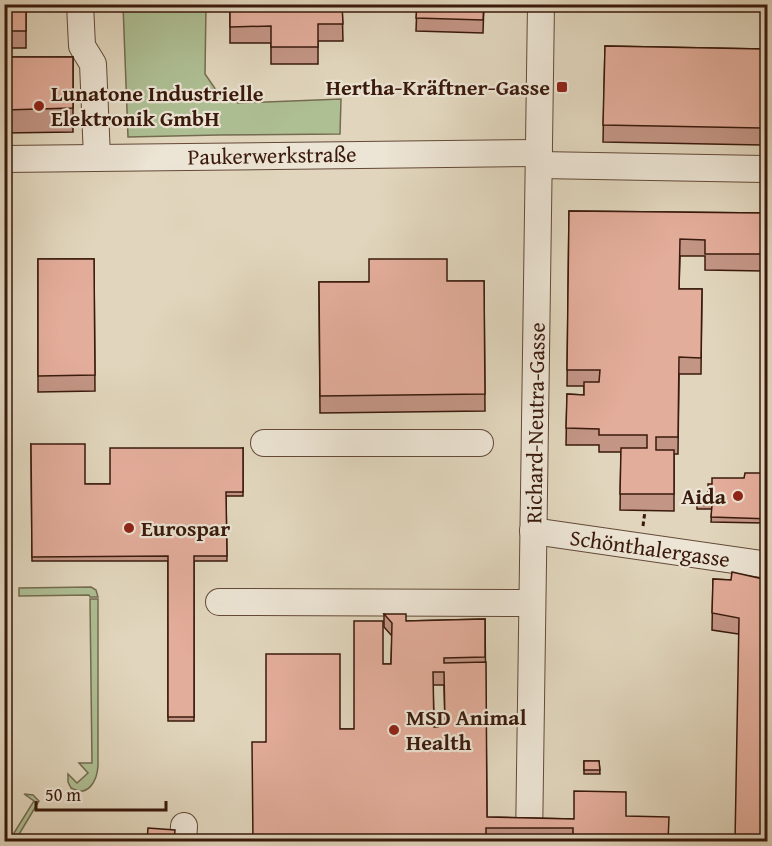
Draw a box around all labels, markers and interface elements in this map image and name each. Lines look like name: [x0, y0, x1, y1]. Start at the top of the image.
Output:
place label: Hertha-Kräftner-Gasse: [326, 71, 550, 103]
place label: Lunatone Industrielle Elektronik GmbH: [51, 77, 264, 134]
marker: Hertha-Kräftner-Gasse: [555, 80, 569, 94]
marker: Lunatone Industrielle Elektronik GmbH: [32, 99, 46, 113]
street label: Paukerwerkstraße: [187, 138, 357, 172]
street label: Richard-Neutra-Gasse: [517, 322, 553, 524]
place label: Aida: [681, 480, 727, 512]
marker: Aida: [731, 489, 745, 503]
place label: Eurospar: [141, 512, 230, 544]
marker: Eurospar: [122, 521, 136, 535]
street label: Schönthalergasse: [568, 521, 732, 575]
place label: MSD Animal Health: [406, 701, 527, 758]
marker: MSD Animal Health: [387, 723, 401, 737]
scale bar: [36, 774, 166, 812]
text: 50 m: [45, 781, 81, 808]

